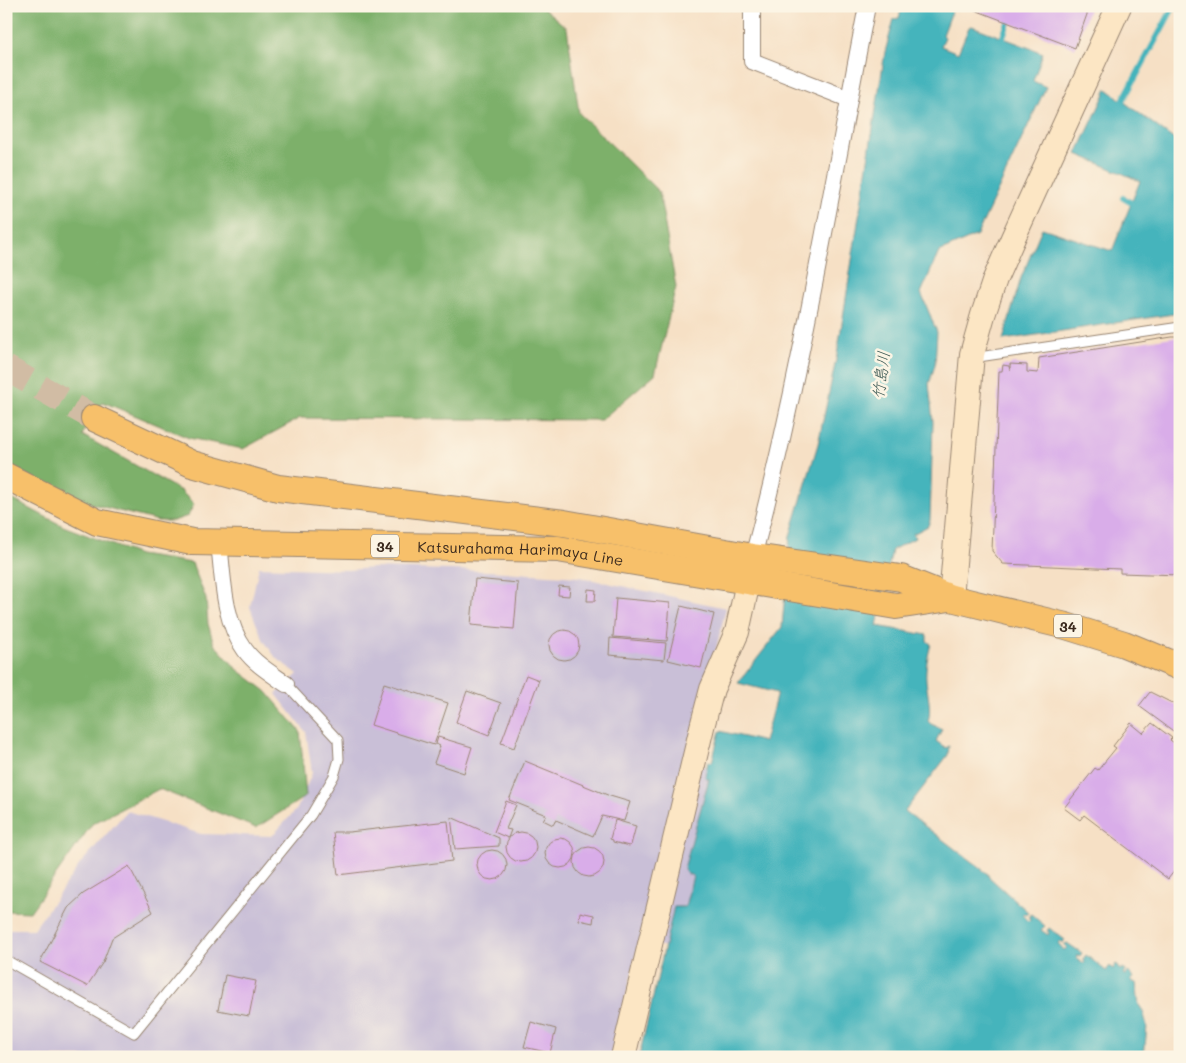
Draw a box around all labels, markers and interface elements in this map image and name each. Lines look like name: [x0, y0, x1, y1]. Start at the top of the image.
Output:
water label: 竹島川: [867, 350, 893, 400]
road number: 34: [371, 534, 399, 558]
street label: Katsurahama Harimaya Line: [417, 536, 625, 570]
road number: 34: [1054, 614, 1082, 638]

